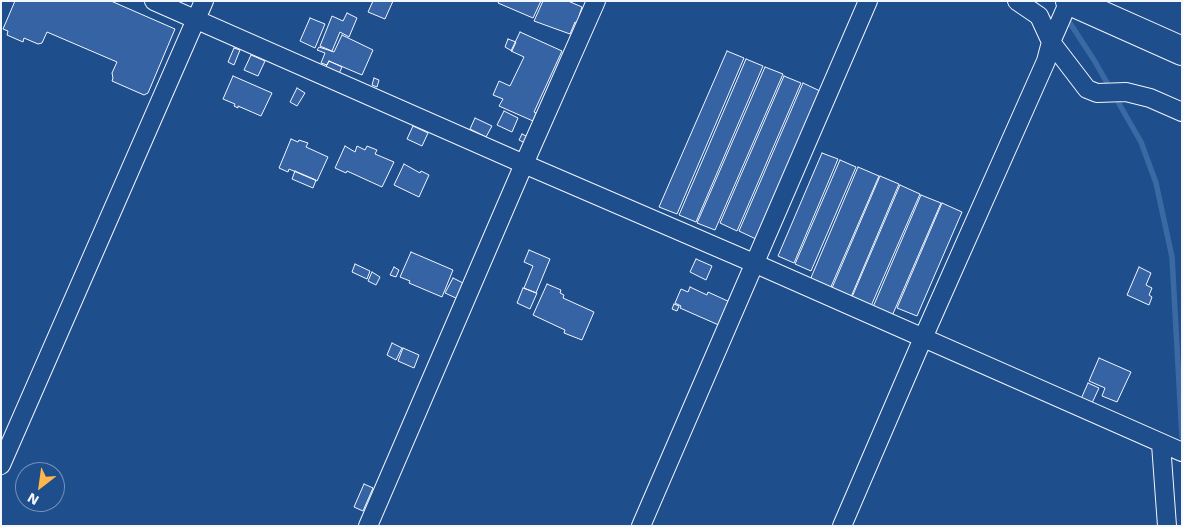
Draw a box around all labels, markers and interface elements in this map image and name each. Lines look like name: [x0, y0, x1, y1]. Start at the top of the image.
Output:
north arrow: [15, 462, 65, 512]
text: N: [25, 490, 41, 509]

